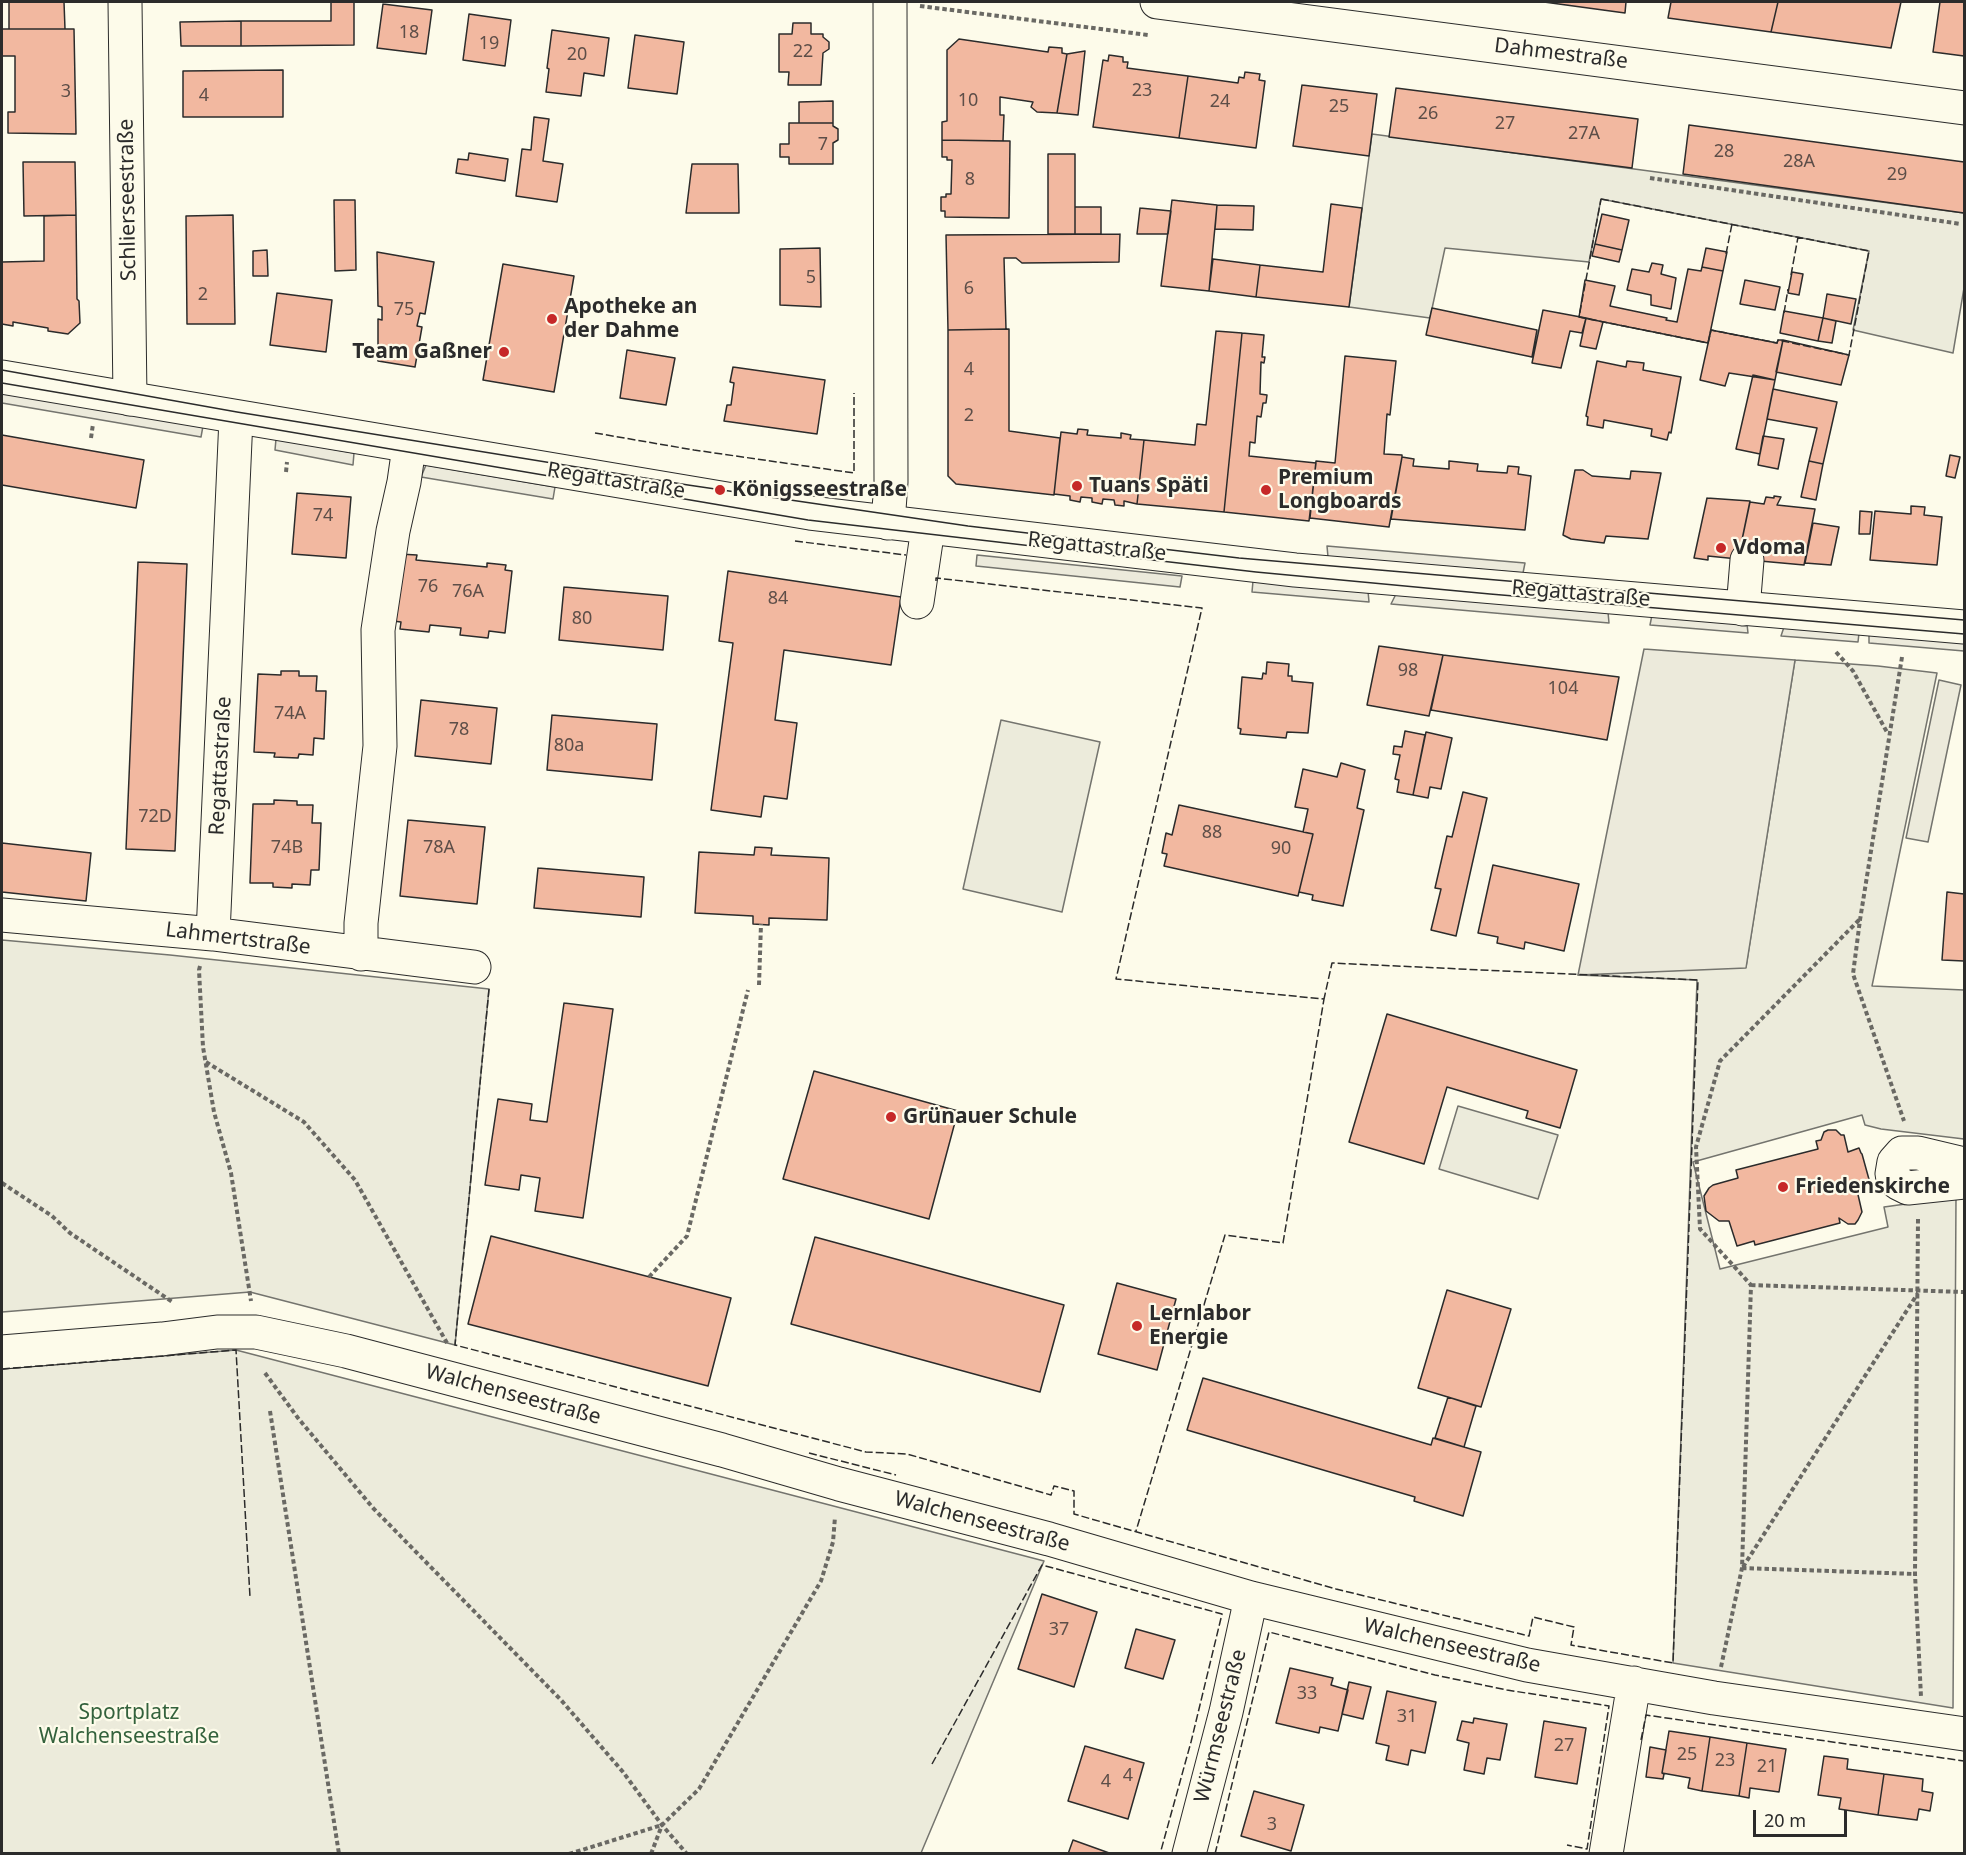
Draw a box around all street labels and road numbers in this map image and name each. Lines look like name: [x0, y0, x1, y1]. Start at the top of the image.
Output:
street label: Dahmestraße: [1493, 33, 1629, 75]
street label: Schlierseestraße: [114, 119, 142, 281]
street label: Regattastraße: [545, 458, 687, 504]
street label: Regattastraße: [1026, 527, 1168, 567]
street label: Regattastraße: [1511, 575, 1651, 613]
street label: Regattastraße: [205, 696, 237, 836]
street label: Lahmertstraße: [164, 918, 312, 960]
street label: Walchenseestraße: [422, 1359, 604, 1431]
street label: Walchenseestraße: [891, 1486, 1073, 1558]
street label: Walchenseestraße: [1361, 1613, 1543, 1679]
street label: Würmseestraße: [1190, 1647, 1252, 1805]

